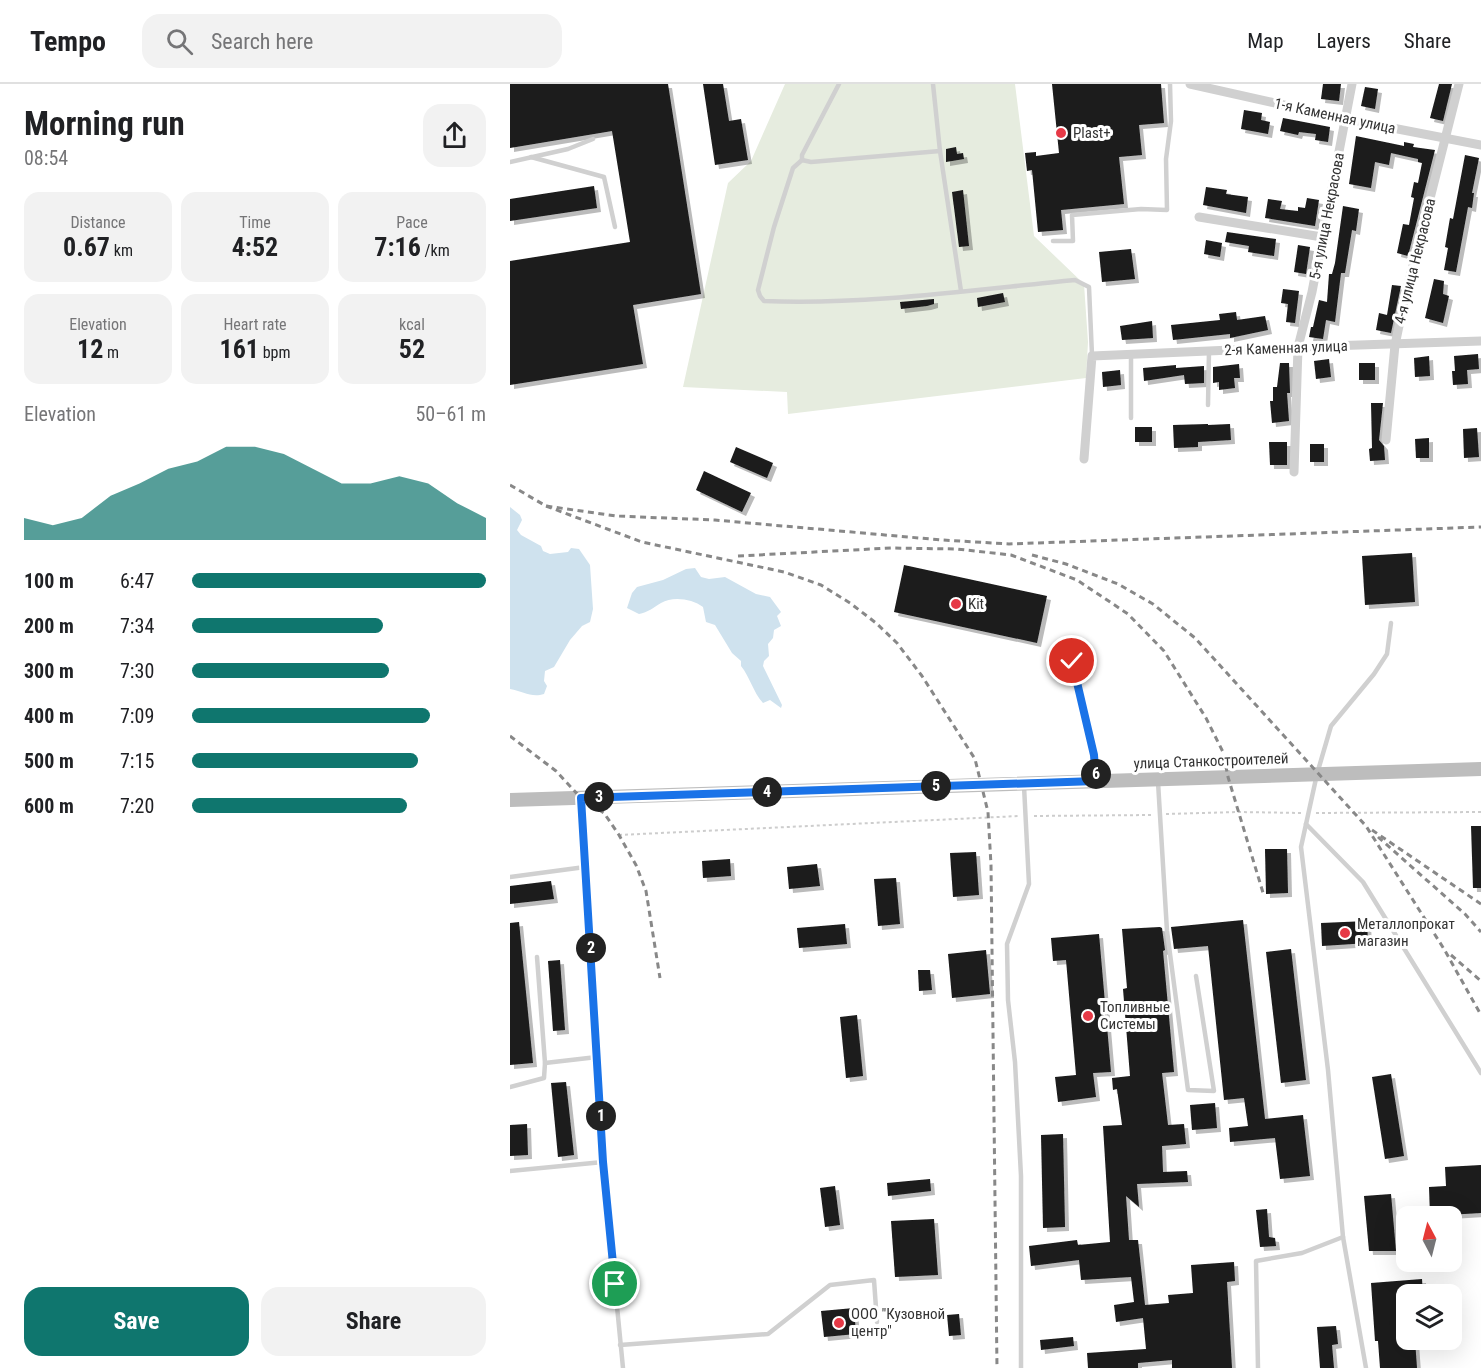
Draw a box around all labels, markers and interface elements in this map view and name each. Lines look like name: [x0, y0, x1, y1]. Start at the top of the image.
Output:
search box: [142, 14, 562, 68]
text: Tempo: [30, 25, 106, 58]
icon: search: [163, 25, 196, 58]
text: Search here: [211, 29, 313, 54]
text: Map: [1247, 29, 1284, 53]
text: Layers: [1317, 29, 1371, 53]
text: Share: [1404, 29, 1451, 53]
street label: 1-я Каменная улица: [1273, 94, 1397, 138]
text: Morning run: [24, 104, 185, 143]
button: share: [423, 104, 486, 167]
place label: Plast+: [1073, 124, 1111, 142]
marker: Plast+: [1054, 126, 1068, 140]
text: 08:54: [24, 146, 68, 170]
street label: 5-я улица Некрасова: [1306, 151, 1348, 281]
street label: 4-я улица Некрасова: [1391, 196, 1439, 326]
text: Distance: [70, 213, 126, 232]
text: Time: [239, 213, 271, 232]
text: Pace: [396, 213, 428, 232]
text: 0.67: [63, 232, 110, 262]
text: 4:52: [232, 232, 278, 262]
text: 7:16: [374, 232, 421, 262]
text: km: [110, 241, 133, 260]
text: /km: [421, 241, 450, 260]
text: Elevation: [69, 315, 127, 334]
text: Heart rate: [223, 315, 287, 334]
text: kcal: [399, 315, 425, 334]
text: 12: [77, 334, 103, 364]
text: 161: [220, 334, 259, 364]
text: 52: [399, 334, 425, 364]
street label: 2-я Каменная улица: [1224, 337, 1348, 359]
text: m: [103, 343, 119, 362]
text: bpm: [259, 343, 290, 362]
text: Elevation: [24, 402, 96, 426]
text: 50–61 m: [415, 402, 486, 426]
text: 100 m: [24, 569, 74, 593]
text: 6:47: [120, 569, 154, 593]
place label: Kit: [968, 595, 984, 613]
marker: Kit: [949, 597, 963, 611]
text: 200 m: [24, 614, 74, 638]
text: 7:34: [120, 614, 154, 638]
pin: [1046, 635, 1097, 686]
icon: check: [1055, 644, 1088, 677]
text: 300 m: [24, 659, 74, 683]
text: 7:30: [120, 659, 154, 683]
text: 400 m: [24, 704, 74, 728]
text: 7:09: [120, 704, 154, 728]
text: 500 m: [24, 749, 74, 773]
text: 7:15: [120, 749, 154, 773]
street label: улица Станкостроителей: [1133, 749, 1289, 773]
pin: 6: [1081, 759, 1111, 789]
text: 6: [1092, 764, 1100, 783]
pin: 5: [921, 771, 951, 801]
text: 5: [932, 776, 940, 795]
pin: 4: [752, 777, 782, 807]
pin: 3: [584, 782, 614, 812]
text: 4: [763, 782, 771, 801]
text: 3: [595, 787, 603, 806]
text: 600 m: [24, 794, 74, 818]
text: 7:20: [120, 794, 154, 818]
place label: Металлопрокат магазин: [1357, 915, 1455, 950]
marker: Металлопрокат магазин: [1338, 926, 1352, 940]
pin: 2: [576, 933, 606, 963]
text: 2: [587, 938, 595, 957]
place label: Топливные Системы: [1100, 998, 1170, 1033]
marker: Топливные Системы: [1081, 1009, 1095, 1023]
pin: 1: [586, 1101, 616, 1131]
text: 1: [597, 1106, 605, 1125]
north arrow: [1396, 1206, 1462, 1272]
map controls: [1396, 1206, 1462, 1350]
pin: [589, 1258, 640, 1309]
icon: arrive: [598, 1267, 631, 1300]
button: layers: [1396, 1284, 1462, 1350]
button: Save: [24, 1287, 249, 1356]
button: Share: [261, 1287, 486, 1356]
place label: ООО "Кузовной центр": [851, 1305, 945, 1340]
marker: ООО "Кузовной центр": [832, 1316, 846, 1330]

